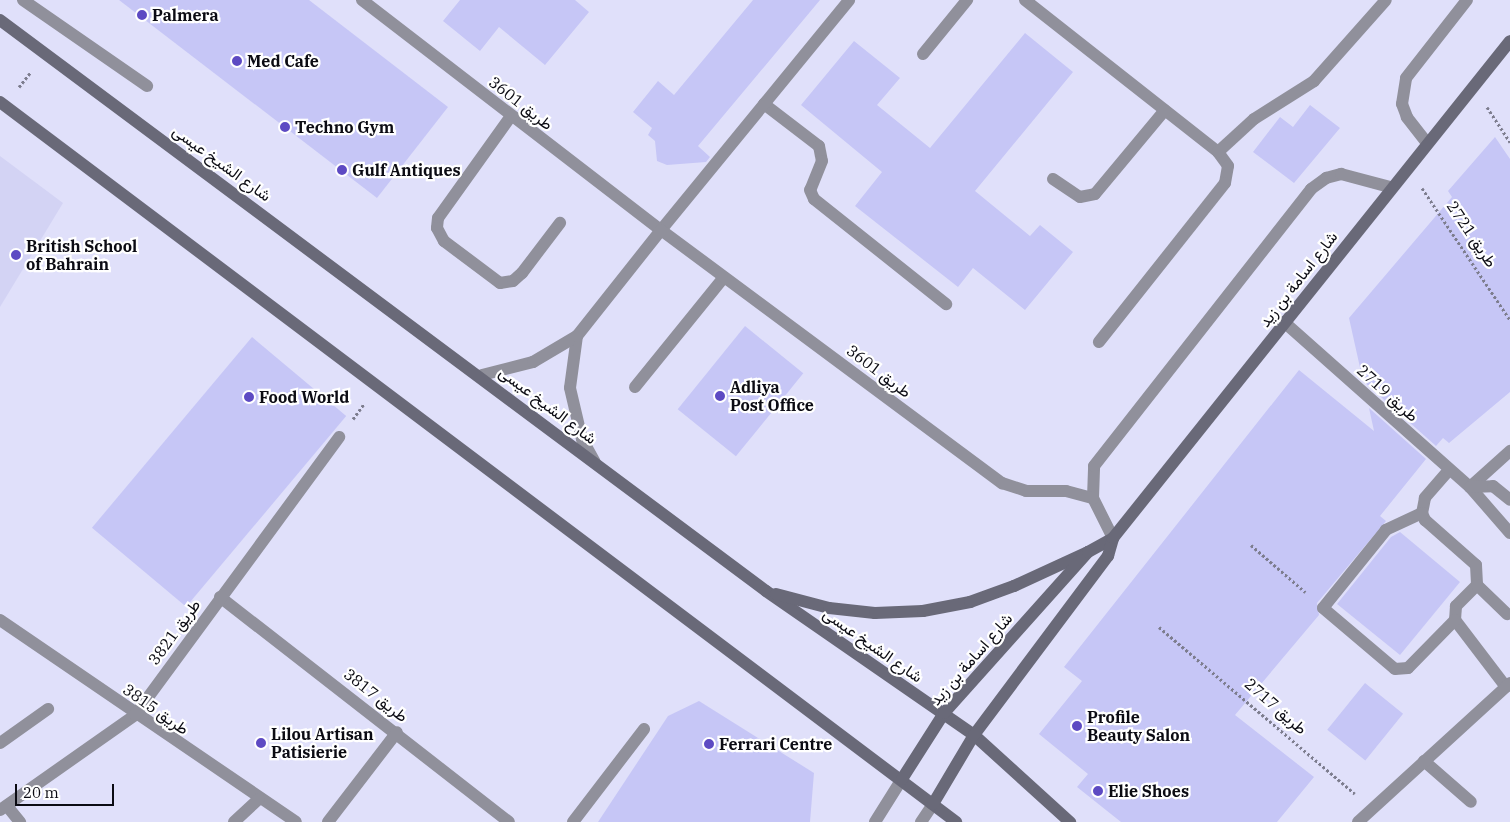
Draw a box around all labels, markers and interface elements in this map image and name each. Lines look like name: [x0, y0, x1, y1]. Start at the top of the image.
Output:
place label: Palmera: [152, 5, 219, 25]
marker: Palmera: [136, 9, 148, 21]
place label: Med Cafe: [247, 51, 319, 71]
marker: Med Cafe: [231, 55, 243, 67]
street label: طريق 3601: [485, 72, 557, 134]
place label: Techno Gym: [295, 117, 394, 137]
street label: شارع الشيخ عيسى: [169, 121, 275, 205]
marker: Techno Gym: [279, 121, 291, 133]
place label: Gulf Antiques: [352, 160, 461, 180]
marker: Gulf Antiques: [336, 164, 348, 176]
street label: طريق 2721: [1443, 197, 1501, 271]
street label: شارع اسامة بن زيد: [1255, 227, 1341, 331]
place label: British School of Bahrain: [26, 236, 137, 274]
marker: British School of Bahrain: [10, 249, 22, 261]
street label: طريق 3601: [843, 340, 915, 402]
street label: طريق 2719: [1353, 360, 1423, 426]
street label: شارع الشيخ عيسى: [495, 362, 601, 448]
place label: Adliya Post Office: [730, 377, 814, 415]
place label: Food World: [259, 387, 349, 407]
marker: Adliya Post Office: [714, 390, 726, 402]
marker: Food World: [243, 391, 255, 403]
street label: طريق 3821: [144, 596, 204, 668]
street label: شارع الشيخ عيسى: [820, 604, 926, 686]
street label: شارع اسامة بن زيد: [926, 609, 1016, 709]
street label: طريق 3817: [340, 664, 412, 726]
street label: طريق 2717: [1241, 674, 1311, 738]
street label: طريق 3815: [119, 679, 193, 739]
place label: Profile Beauty Salon: [1087, 707, 1190, 745]
marker: Profile Beauty Salon: [1071, 720, 1083, 732]
place label: Lilou Artisan Patisierie: [271, 724, 374, 762]
place label: Ferrari Centre: [719, 734, 832, 754]
marker: Lilou Artisan Patisierie: [255, 737, 267, 749]
marker: Ferrari Centre: [703, 738, 715, 750]
scale bar: [18, 774, 116, 806]
place label: Elie Shoes: [1108, 781, 1189, 801]
text: 20 m: [23, 783, 59, 802]
marker: Elie Shoes: [1092, 785, 1104, 797]

